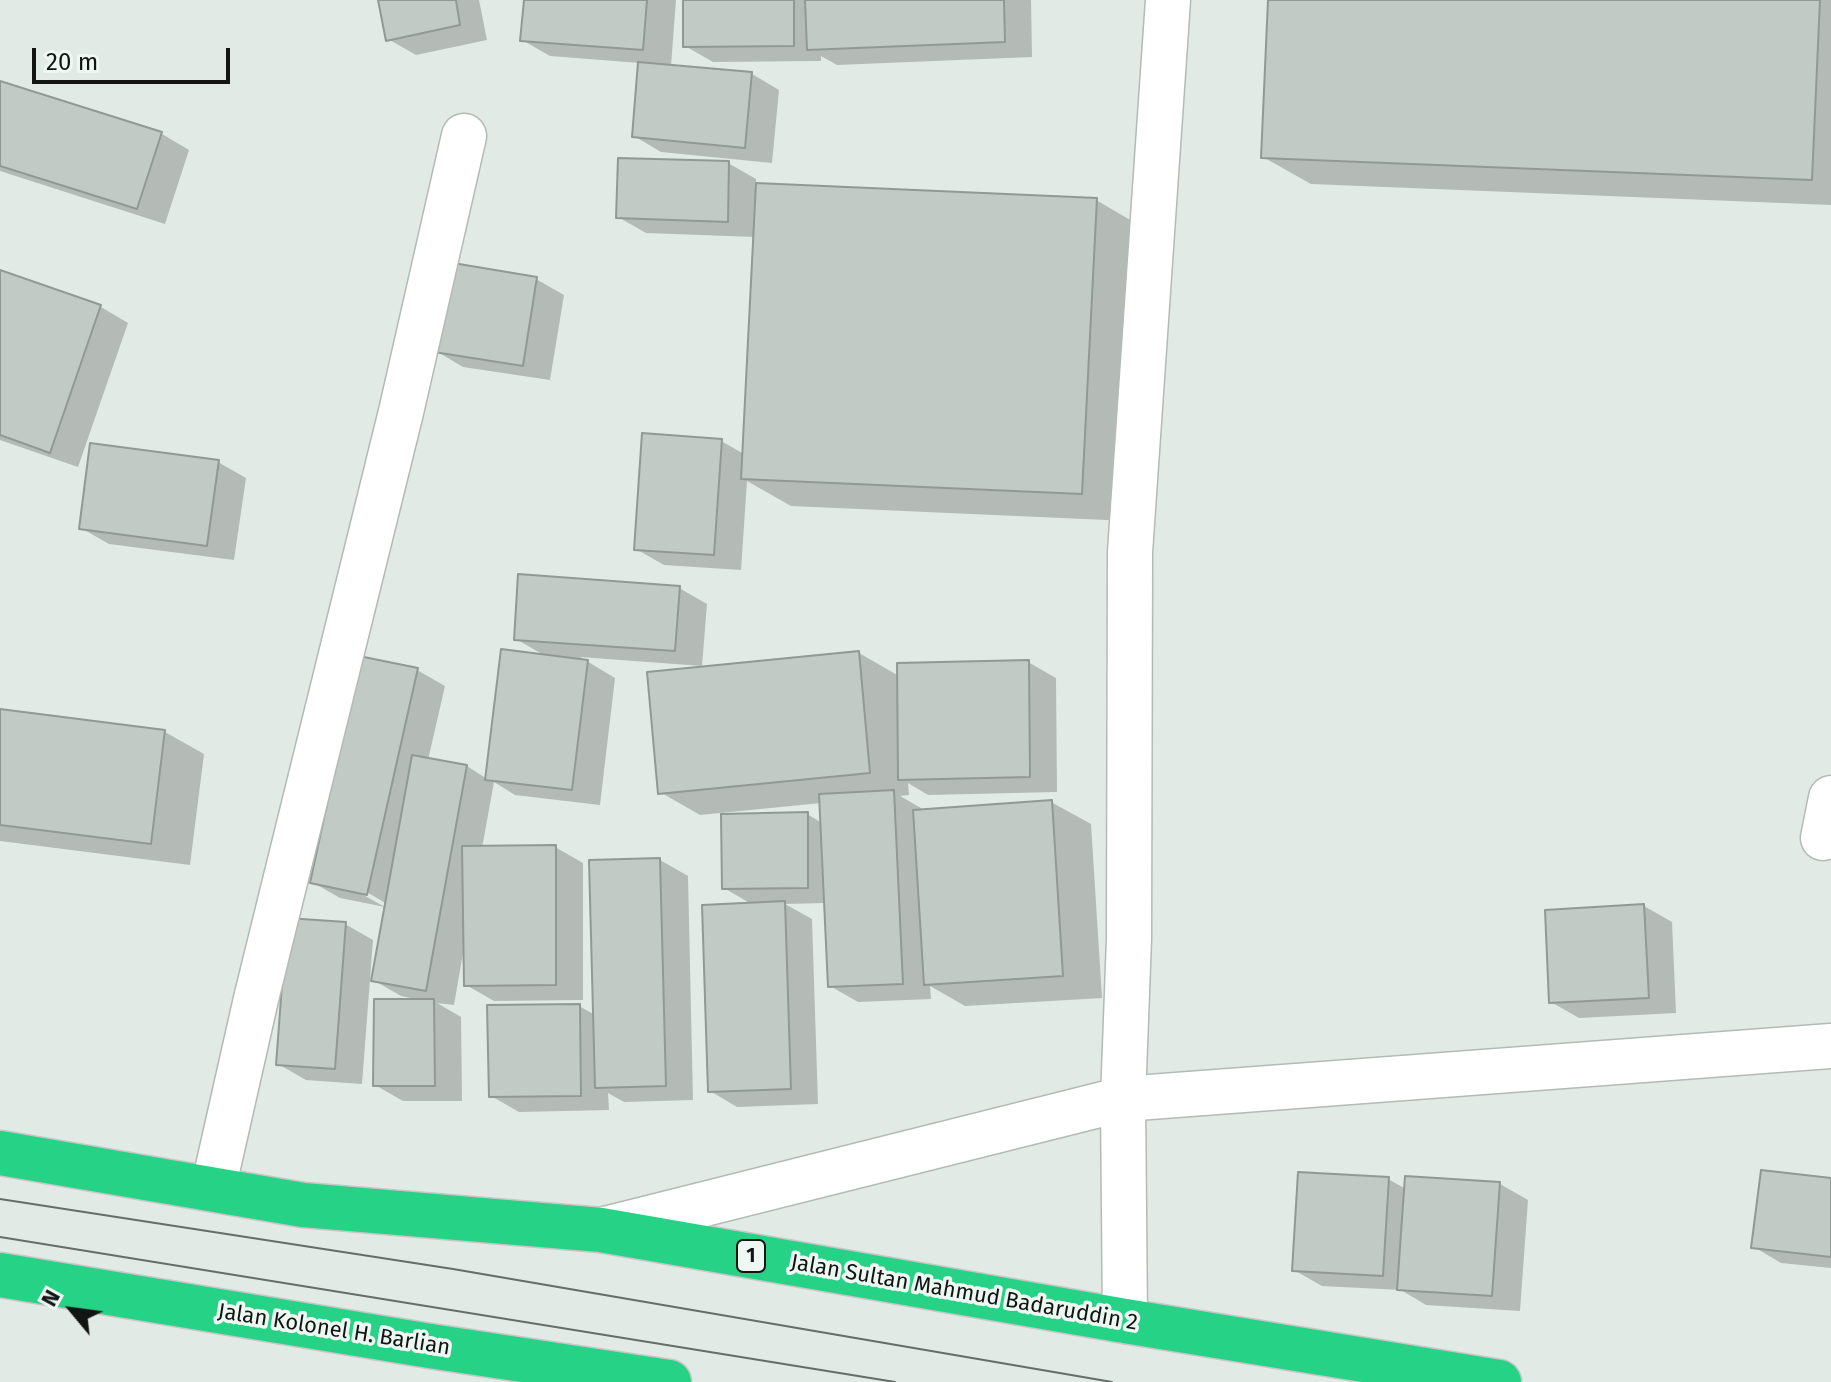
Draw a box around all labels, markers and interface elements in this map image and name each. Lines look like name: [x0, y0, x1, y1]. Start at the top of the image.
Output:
scale bar: [36, 32, 234, 82]
text: 20 m: [46, 48, 98, 76]
road number: 1: [737, 1240, 765, 1272]
street label: Jalan Sultan Mahmud Badaruddin 2: [789, 1249, 1139, 1337]
north arrow: [32, 1270, 112, 1350]
text: N: [35, 1285, 66, 1311]
street label: Jalan Kolonel H. Barlian: [216, 1299, 452, 1361]

